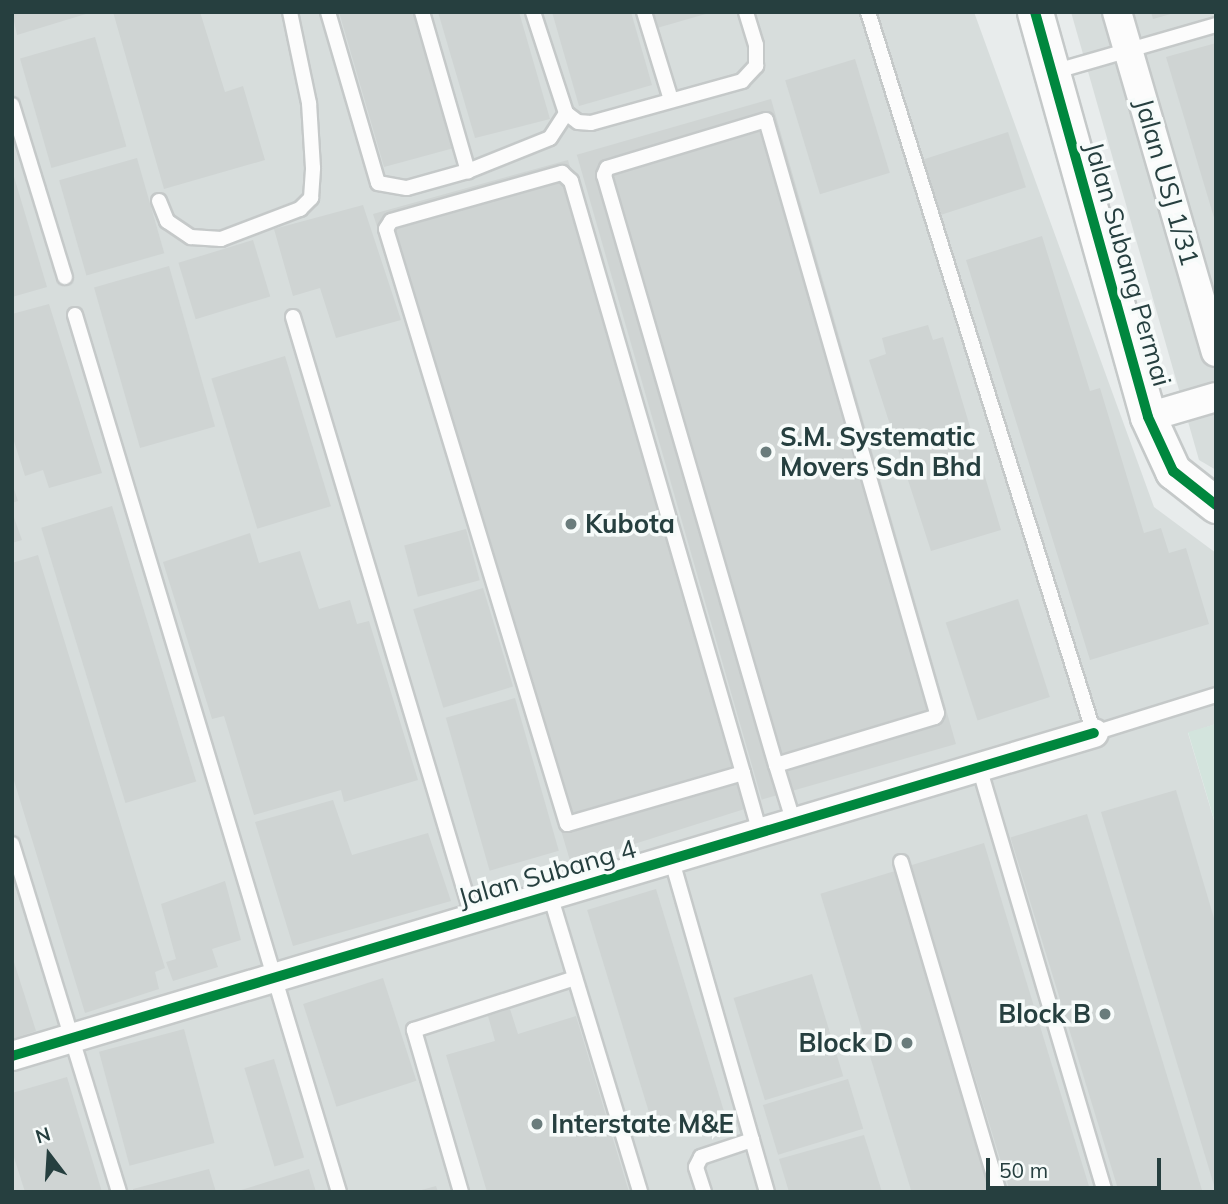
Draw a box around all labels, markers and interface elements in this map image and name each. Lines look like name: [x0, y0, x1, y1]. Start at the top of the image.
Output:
street label: Jalan USJ 1/31: [1128, 95, 1206, 269]
street label: Jalan Subang Permai: [1078, 138, 1178, 390]
place label: S.M. Systematic Movers Sdn Bhd: [780, 421, 982, 482]
marker: S.M. Systematic Movers Sdn Bhd: [758, 444, 774, 460]
place label: Kubota: [585, 508, 675, 540]
marker: Kubota: [563, 516, 579, 532]
street label: Jalan Subang 4: [454, 833, 640, 913]
place label: Block B: [998, 998, 1091, 1030]
marker: Block B: [1097, 1006, 1113, 1022]
place label: Block D: [798, 1027, 893, 1059]
marker: Block D: [899, 1035, 915, 1051]
place label: Interstate M&E: [551, 1108, 734, 1140]
marker: Interstate M&E: [529, 1116, 545, 1132]
north arrow: [14, 1120, 84, 1190]
text: N: [32, 1121, 53, 1148]
scale bar: [990, 1144, 1165, 1188]
text: 50 m: [999, 1157, 1048, 1183]

